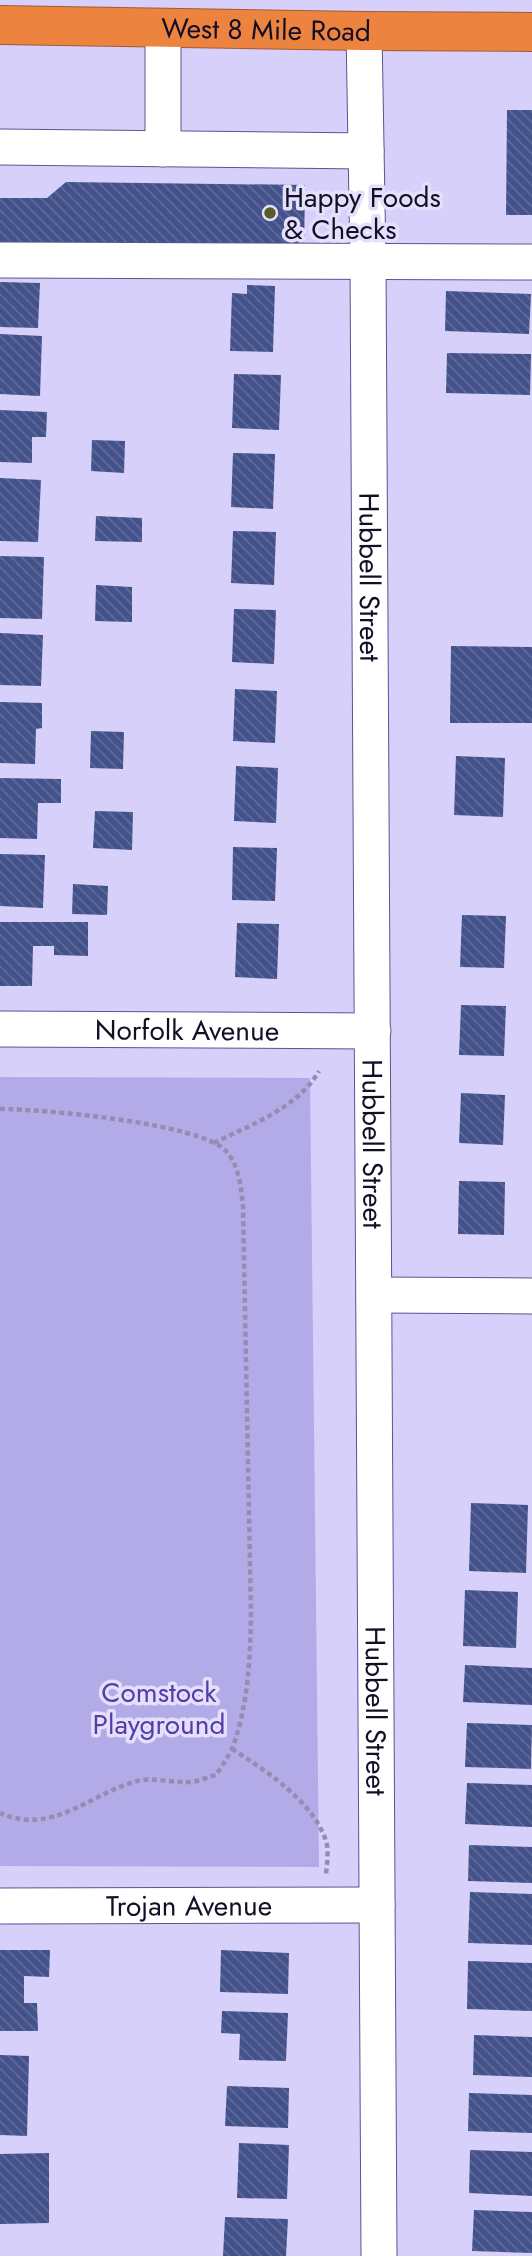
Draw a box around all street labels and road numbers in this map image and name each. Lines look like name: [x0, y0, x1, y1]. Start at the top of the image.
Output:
street label: West 8 Mile Road: [161, 8, 371, 52]
street label: Hubbell Street: [348, 492, 390, 662]
street label: Norfolk Avenue: [95, 1010, 279, 1051]
street label: Hubbell Street: [351, 1059, 393, 1229]
street label: Hubbell Street: [355, 1626, 396, 1796]
street label: Trojan Avenue: [106, 1885, 272, 1927]

